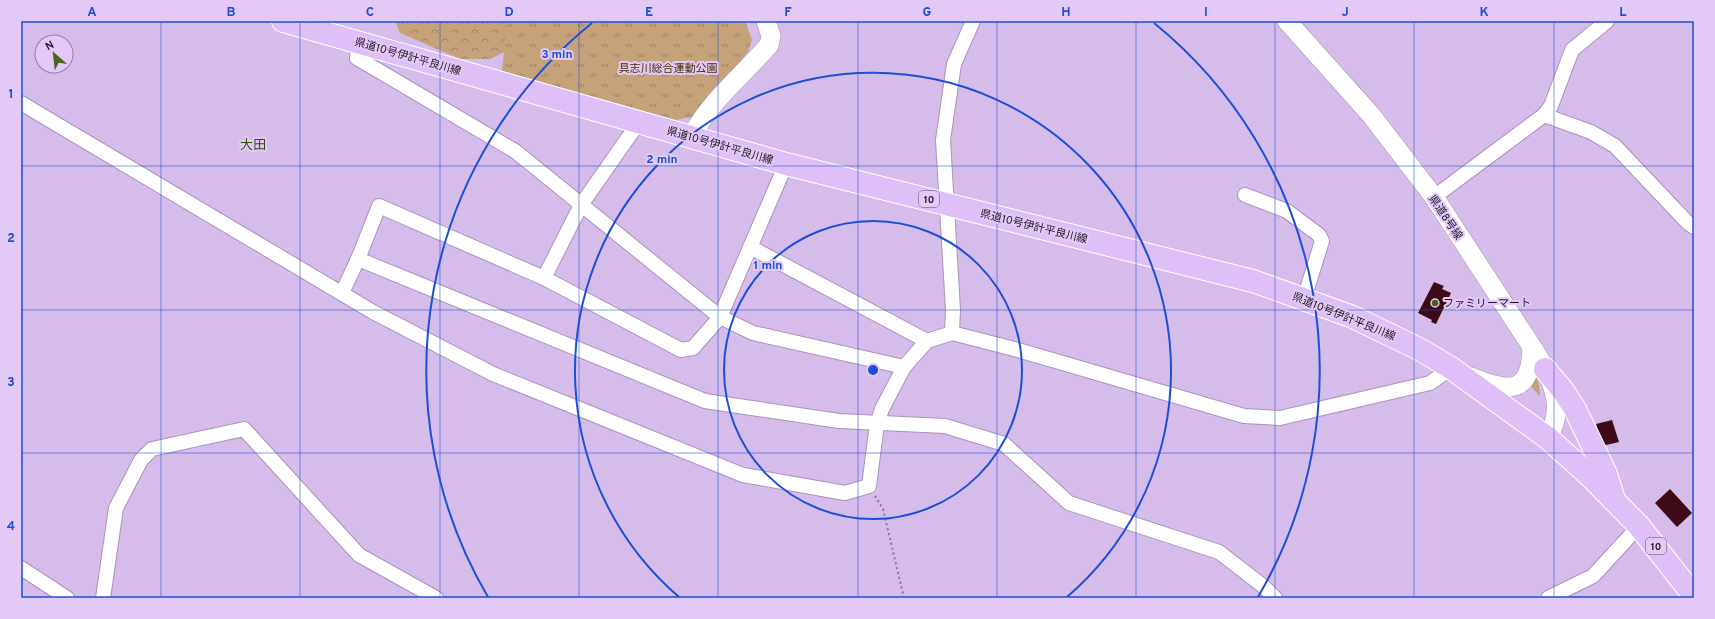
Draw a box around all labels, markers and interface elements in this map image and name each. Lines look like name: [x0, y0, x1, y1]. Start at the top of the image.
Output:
text: A: [87, 5, 97, 21]
text: B: [227, 5, 236, 21]
text: C: [366, 5, 374, 21]
text: D: [504, 5, 514, 21]
text: E: [645, 5, 653, 21]
text: F: [784, 5, 792, 21]
text: G: [923, 5, 932, 21]
text: H: [1061, 5, 1071, 21]
text: I: [1204, 5, 1208, 21]
text: J: [1341, 5, 1349, 21]
text: K: [1479, 5, 1489, 21]
text: L: [1619, 5, 1627, 21]
north arrow: [34, 34, 74, 74]
street label: 県道10号伊計平良川線: [353, 35, 463, 79]
text: N: [43, 38, 57, 54]
text: 3 min: [541, 47, 573, 63]
park label: 具志川総合運動公園: [619, 62, 718, 76]
text: 1: [8, 87, 14, 103]
street label: 県道10号伊計平良川線: [665, 124, 775, 168]
district label: 大田: [240, 138, 266, 154]
text: 2 min: [646, 152, 678, 168]
road number: 10: [919, 191, 939, 207]
street label: 県道8号線: [1425, 193, 1465, 243]
street label: 県道10号伊計平良川線: [979, 207, 1089, 247]
text: 2: [7, 231, 15, 247]
text: 1 min: [754, 258, 782, 274]
street label: 県道10号伊計平良川線: [1290, 290, 1397, 344]
place label: ファミリーマート: [1443, 297, 1531, 311]
marker: ファミリーマート: [1430, 298, 1440, 308]
centre of rings: [866, 363, 880, 377]
text: 3: [7, 375, 15, 391]
text: 4: [7, 519, 15, 535]
road number: 10: [1646, 538, 1666, 554]

